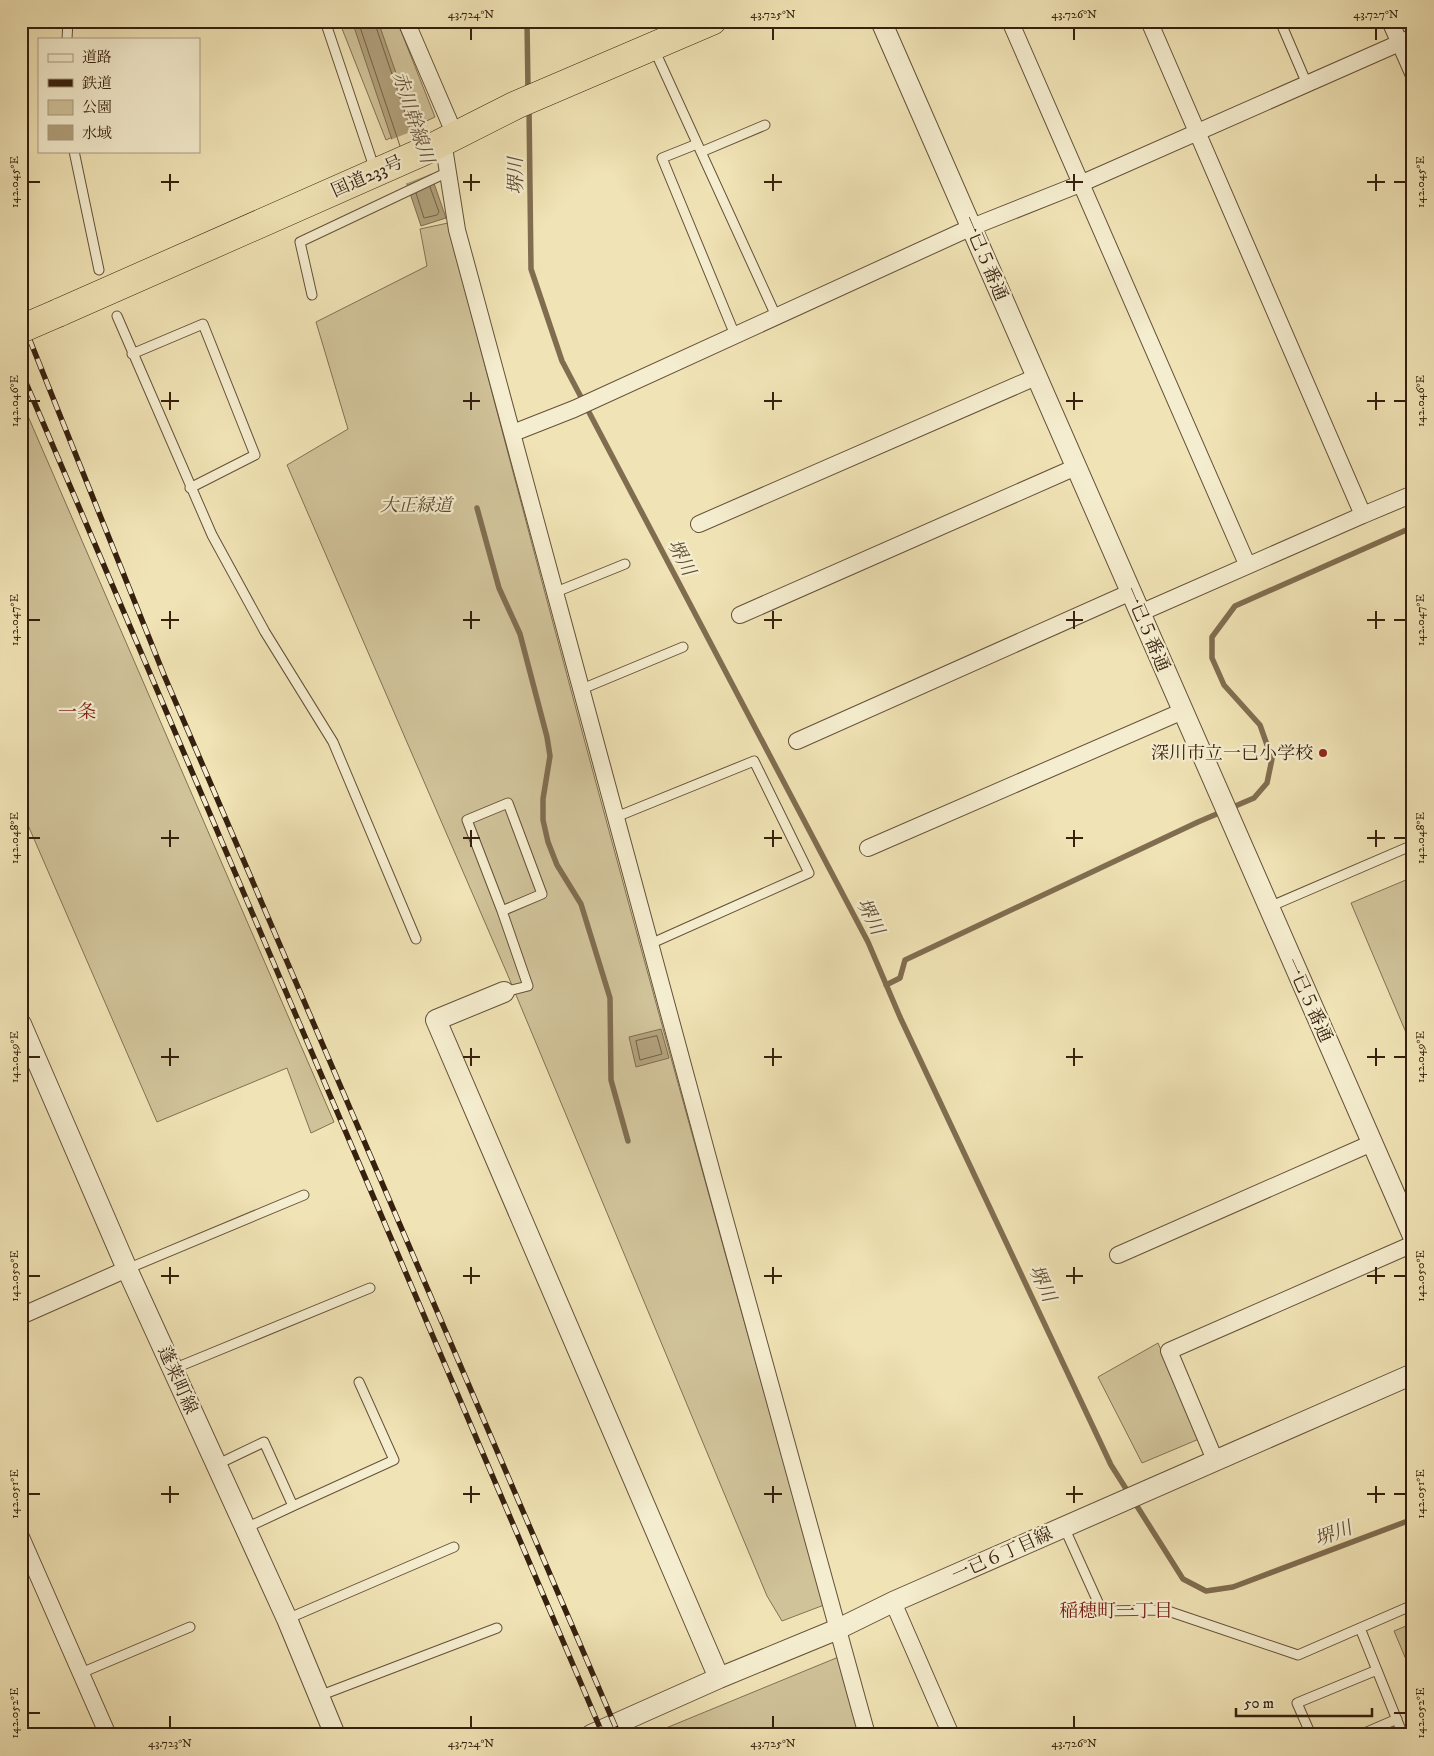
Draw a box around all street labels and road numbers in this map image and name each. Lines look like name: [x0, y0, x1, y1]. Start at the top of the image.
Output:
street label: 国道233号: [328, 151, 407, 202]
street label: 一已５番通: [956, 213, 1012, 304]
street label: 一已５番通: [1118, 584, 1174, 675]
street label: 一已５番通: [1280, 955, 1336, 1046]
street label: 蓬莱町線: [152, 1343, 202, 1418]
street label: 一已６丁目線: [949, 1523, 1056, 1587]

